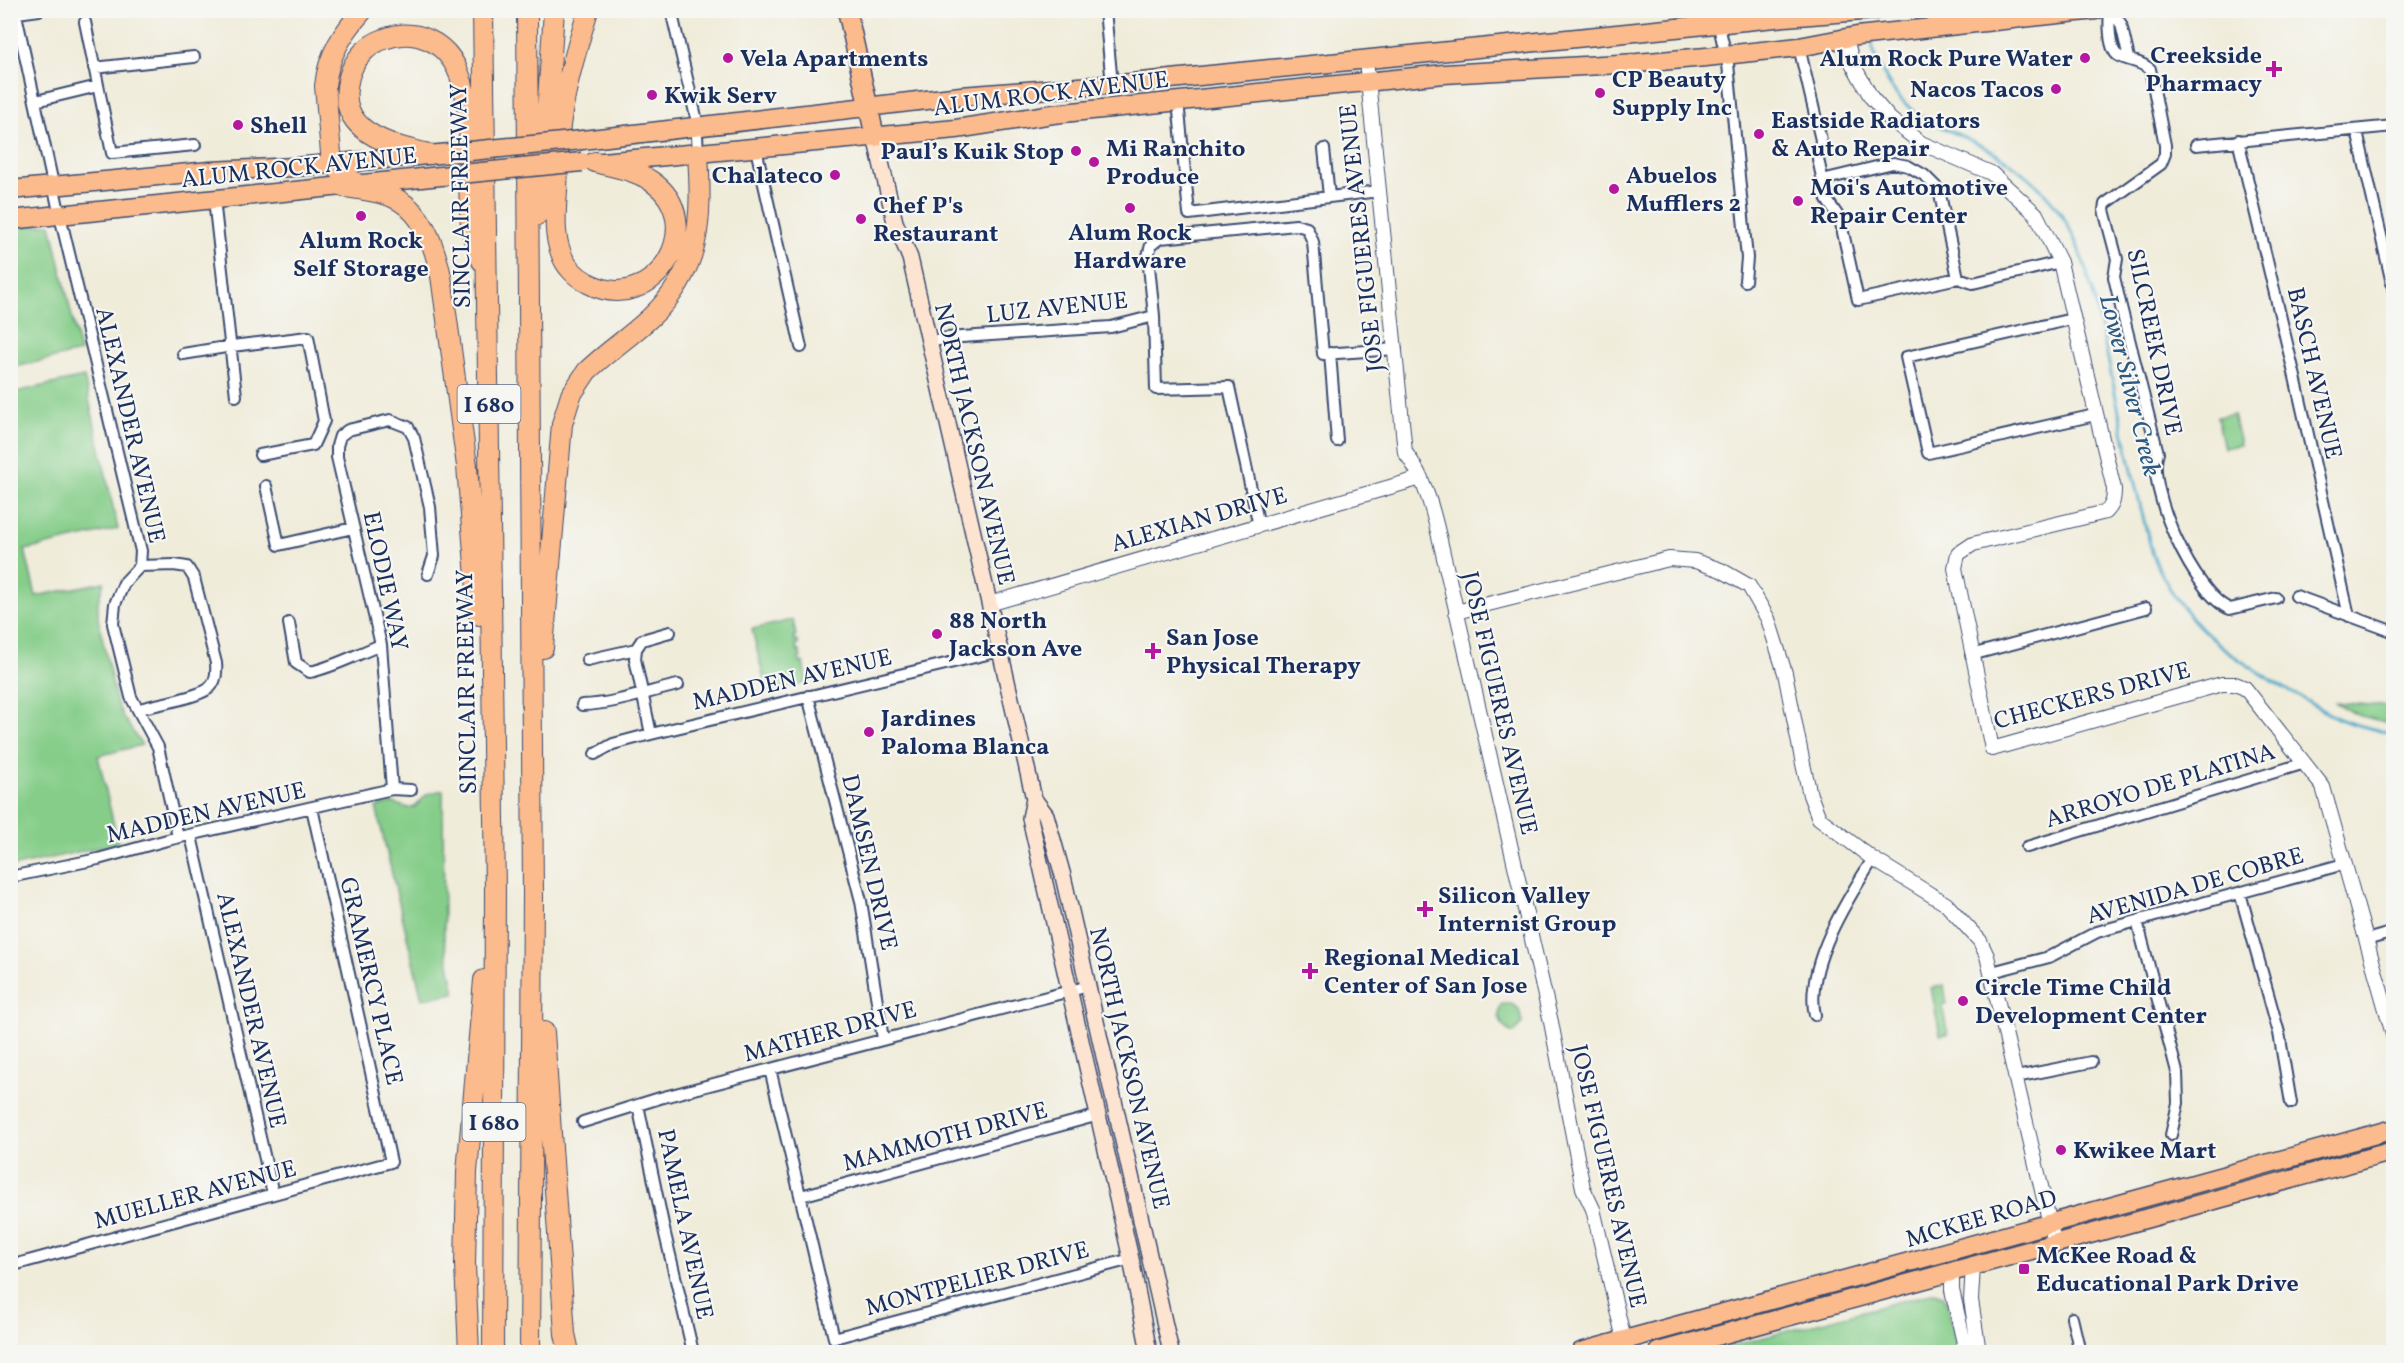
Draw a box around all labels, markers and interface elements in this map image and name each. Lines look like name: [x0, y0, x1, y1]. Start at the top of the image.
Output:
place label: Creekside Pharmacy: [2146, 40, 2263, 102]
place label: Vela Apartments: [740, 43, 928, 77]
place label: Alum Rock Pure Water: [1819, 43, 2073, 77]
marker: Vela Apartments: [721, 51, 735, 65]
marker: Alum Rock Pure Water: [2078, 51, 2092, 65]
marker: Creekside Pharmacy: [2267, 62, 2281, 76]
street label: ALUM ROCK AVENUE: [932, 64, 1171, 126]
place label: CP Beauty Supply Inc: [1612, 64, 1732, 126]
place label: Nacos Tacos: [1910, 74, 2044, 108]
place label: Kwik Serv: [664, 80, 777, 114]
marker: Nacos Tacos: [2049, 82, 2063, 96]
street label: SINCLAIR FREEWAY: [443, 83, 481, 309]
marker: CP Beauty Supply Inc: [1593, 86, 1607, 100]
marker: Kwik Serv: [645, 88, 659, 102]
street label: JOSE FIGUERES AVENUE: [1332, 102, 1394, 374]
place label: Eastside Radiators & Auto Repair: [1771, 105, 1980, 167]
place label: Shell: [250, 110, 307, 144]
marker: Shell: [231, 118, 245, 132]
marker: Eastside Radiators & Auto Repair: [1752, 127, 1766, 141]
place label: Mi Ranchito Produce: [1106, 133, 1246, 195]
place label: Paul’s Kuik Stop: [881, 136, 1064, 170]
street label: ALUM ROCK AVENUE: [180, 140, 419, 198]
marker: Paul’s Kuik Stop: [1069, 144, 1083, 158]
marker: Mi Ranchito Produce: [1087, 155, 1101, 169]
place label: Chalateco: [712, 160, 823, 194]
place label: Abuelos Mufflers 2: [1626, 160, 1741, 222]
marker: Chalateco: [828, 168, 842, 182]
place label: Moi's Automotive Repair Center: [1810, 172, 2008, 234]
marker: Abuelos Mufflers 2: [1607, 182, 1621, 196]
place label: Chef P's Restaurant: [873, 190, 998, 252]
marker: Moi's Automotive Repair Center: [1791, 194, 1805, 208]
marker: Alum Rock Hardware: [1123, 201, 1137, 215]
marker: Alum Rock Self Storage: [354, 209, 368, 223]
marker: Chef P's Restaurant: [854, 212, 868, 226]
place label: Alum Rock Hardware: [1068, 217, 1192, 279]
place label: Alum Rock Self Storage: [293, 225, 429, 287]
street label: SILCREEK DRIVE: [2117, 246, 2189, 439]
street label: BASCH AVENUE: [2277, 284, 2349, 463]
street label: LUZ AVENUE: [985, 285, 1130, 333]
water label: Lower Silver Creek: [2089, 291, 2169, 480]
street label: NORTH JACKSON AVENUE: [924, 300, 1022, 589]
street label: ALEXANDER AVENUE: [85, 304, 173, 547]
road number: I 680: [458, 385, 520, 423]
street label: ALEXIAN DRIVE: [1107, 479, 1292, 562]
street label: ELODIE WAY: [353, 509, 415, 654]
street label: JOSE FIGUERES AVENUE: [1451, 568, 1545, 839]
street label: SINCLAIR FREEWAY: [449, 569, 487, 795]
place label: 88 North Jackson Ave: [948, 605, 1082, 667]
place label: San Jose Physical Therapy: [1166, 622, 1361, 684]
marker: 88 North Jackson Ave: [930, 627, 944, 641]
street label: MADDEN AVENUE: [689, 641, 896, 720]
marker: San Jose Physical Therapy: [1144, 642, 1162, 660]
street label: CHECKERS DRIVE: [1990, 654, 2195, 740]
place label: Jardines Paloma Blanca: [880, 703, 1049, 765]
marker: Jardines Paloma Blanca: [862, 725, 876, 739]
street label: ARROYO DE PLATINA: [2042, 736, 2280, 838]
street label: DAMSEN DRIVE: [831, 771, 905, 954]
street label: MADDEN AVENUE: [103, 774, 310, 853]
street label: AVENIDA DE COBRE: [2083, 840, 2308, 934]
street label: GRAMERCY PLACE: [330, 874, 410, 1089]
place label: Silicon Valley Internist Group: [1438, 880, 1616, 942]
street label: ALEXANDER AVENUE: [206, 889, 294, 1132]
marker: Silicon Valley Internist Group: [1416, 900, 1434, 918]
street label: NORTH JACKSON AVENUE: [1079, 924, 1177, 1213]
place label: Regional Medical Center of San Jose: [1324, 942, 1527, 1004]
marker: Regional Medical Center of San Jose: [1301, 962, 1319, 980]
place label: Circle Time Child Development Center: [1975, 972, 2207, 1034]
street label: MATHER DRIVE: [740, 993, 921, 1072]
marker: Circle Time Child Development Center: [1956, 994, 1970, 1008]
street label: JOSE FIGUERES AVENUE: [1560, 1041, 1654, 1312]
street label: MAMMOTH DRIVE: [839, 1094, 1052, 1182]
road number: I 680: [462, 1103, 526, 1141]
street label: PAMELA AVENUE: [647, 1126, 721, 1323]
place label: Kwikee Mart: [2073, 1135, 2216, 1169]
marker: Kwikee Mart: [2054, 1143, 2068, 1157]
street label: MUELLER AVENUE: [91, 1153, 300, 1239]
street label: MCKEE ROAD: [1902, 1182, 2061, 1258]
street label: MONTPELIER DRIVE: [862, 1234, 1093, 1326]
place label: McKee Road & Educational Park Drive: [2036, 1240, 2299, 1302]
marker: McKee Road & Educational Park Drive: [2017, 1262, 2031, 1276]

